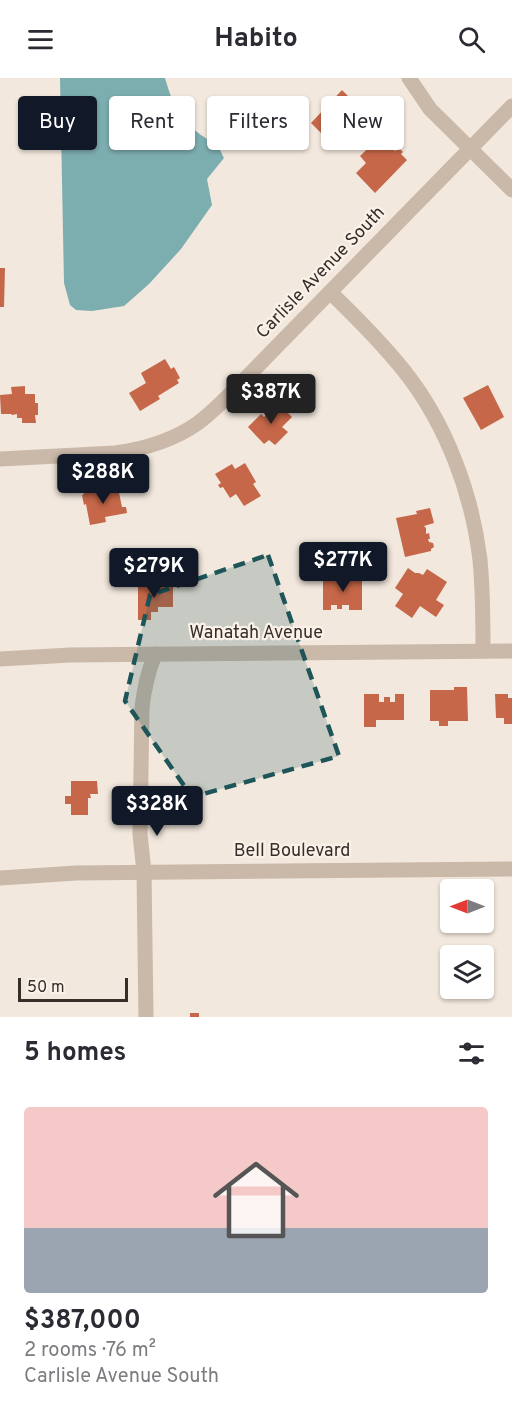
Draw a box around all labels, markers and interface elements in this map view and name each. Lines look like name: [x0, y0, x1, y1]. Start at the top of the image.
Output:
text: Habito: [214, 22, 298, 56]
icon: menu: [24, 23, 57, 56]
icon: search: [455, 23, 488, 56]
chip: Buy: [18, 96, 97, 150]
chip: Rent: [109, 96, 195, 150]
chip: Filters: [207, 96, 309, 150]
chip: New: [321, 96, 404, 150]
street label: Carlisle Avenue South: [252, 202, 390, 344]
pin: $387K: [229, 374, 313, 425]
text: $387K: [240, 380, 302, 406]
pin: $288K: [61, 454, 145, 505]
text: $288K: [71, 460, 135, 486]
pin: $277K: [301, 542, 385, 593]
pin: $279K: [112, 548, 196, 599]
text: $277K: [313, 548, 373, 574]
text: $279K: [123, 554, 185, 580]
street label: Wanatah Avenue: [189, 622, 323, 645]
pin: $328K: [115, 786, 199, 837]
text: $328K: [126, 792, 188, 818]
street label: Bell Boulevard: [234, 840, 350, 863]
north arrow: [440, 879, 494, 933]
map controls: [440, 879, 494, 999]
button: layers: [440, 945, 494, 999]
scale bar: [18, 975, 128, 1002]
text: 50 m: [27, 978, 65, 998]
text: 5 homes: [24, 1037, 126, 1070]
icon: filters: [455, 1037, 488, 1070]
icon: home: [202, 1146, 310, 1254]
text: $387,000: [24, 1305, 141, 1338]
text: 2 rooms · 76 m²: [24, 1338, 156, 1364]
text: Carlisle Avenue South: [24, 1364, 219, 1390]

